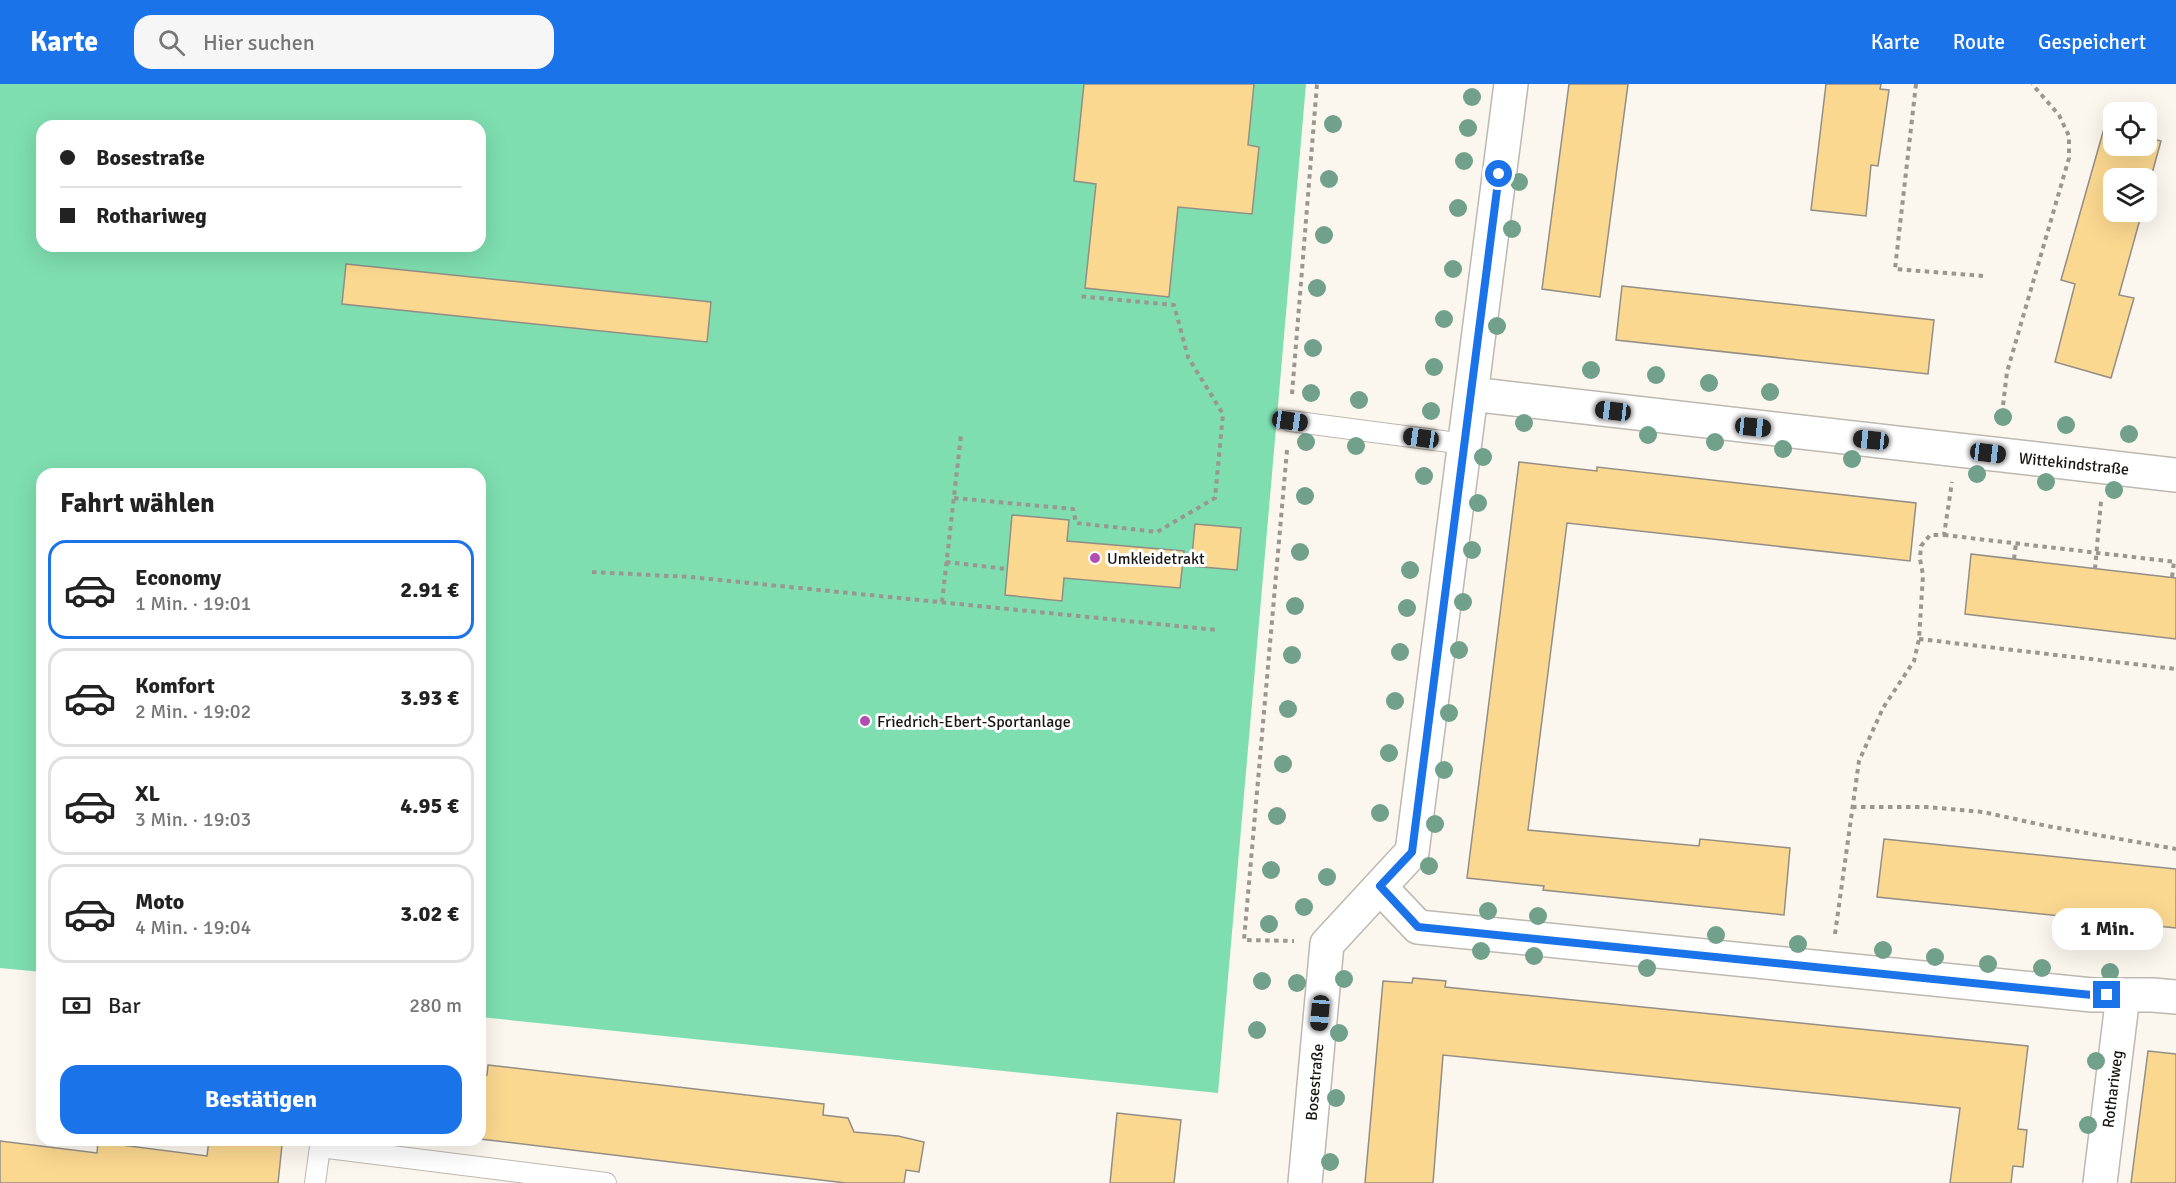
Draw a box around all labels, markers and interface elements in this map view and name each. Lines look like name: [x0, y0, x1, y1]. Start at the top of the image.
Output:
search box: [134, 15, 554, 69]
text: Karte: [30, 25, 98, 59]
icon: search: [155, 26, 188, 59]
text: Hier suchen: [203, 29, 315, 56]
text: Karte: [1871, 29, 1920, 55]
text: Route: [1953, 29, 2005, 55]
text: Gespeichert: [2038, 29, 2146, 55]
map controls: [2103, 102, 2157, 222]
button: locate: [2103, 102, 2157, 156]
text: Bosestraße: [96, 144, 205, 171]
route start: [1485, 160, 1512, 187]
button: layers: [2103, 168, 2157, 222]
text: Rothariweg: [96, 202, 207, 229]
car: [1594, 400, 1632, 422]
car: [1271, 410, 1309, 432]
car: [1734, 416, 1772, 438]
car: [1402, 427, 1440, 449]
car: [1852, 429, 1890, 451]
car: [1969, 442, 2007, 464]
street label: Wittekindstraße: [2018, 448, 2130, 480]
text: Fahrt wählen: [60, 487, 215, 520]
place label: Umkleidetrakt: [1107, 549, 1205, 569]
marker: Umkleidetrakt: [1088, 551, 1102, 565]
icon: car: [63, 563, 117, 617]
text: Economy: [135, 564, 221, 591]
text: 2.91 €: [400, 576, 459, 603]
text: 1 Min. · 19:01: [135, 591, 251, 616]
icon: car: [63, 671, 117, 725]
text: Komfort: [135, 672, 215, 699]
text: 3.93 €: [400, 684, 459, 711]
text: 2 Min. · 19:02: [135, 699, 251, 724]
place label: Friedrich-Ebert-Sportanlage: [877, 712, 1071, 732]
marker: Friedrich-Ebert-Sportanlage: [858, 714, 872, 728]
icon: car: [63, 779, 117, 833]
text: XL: [135, 780, 160, 807]
text: 4.95 €: [400, 792, 459, 819]
text: 3 Min. · 19:03: [135, 807, 251, 832]
icon: car: [63, 887, 117, 941]
text: Moto: [135, 888, 184, 915]
text: 3.02 €: [400, 900, 459, 927]
callout: 1 Min.: [2052, 908, 2162, 950]
text: 4 Min. · 19:04: [135, 915, 251, 940]
text: 1 Min.: [2080, 916, 2135, 941]
route end: [2093, 981, 2120, 1008]
icon: cash: [60, 989, 93, 1022]
text: Bar: [108, 992, 141, 1019]
text: 280 m: [409, 993, 462, 1018]
car: [1309, 994, 1331, 1032]
street label: Bosestraße: [1302, 1043, 1328, 1122]
street label: Rothariweg: [2098, 1049, 2128, 1129]
button: Bestätigen: [60, 1065, 462, 1134]

